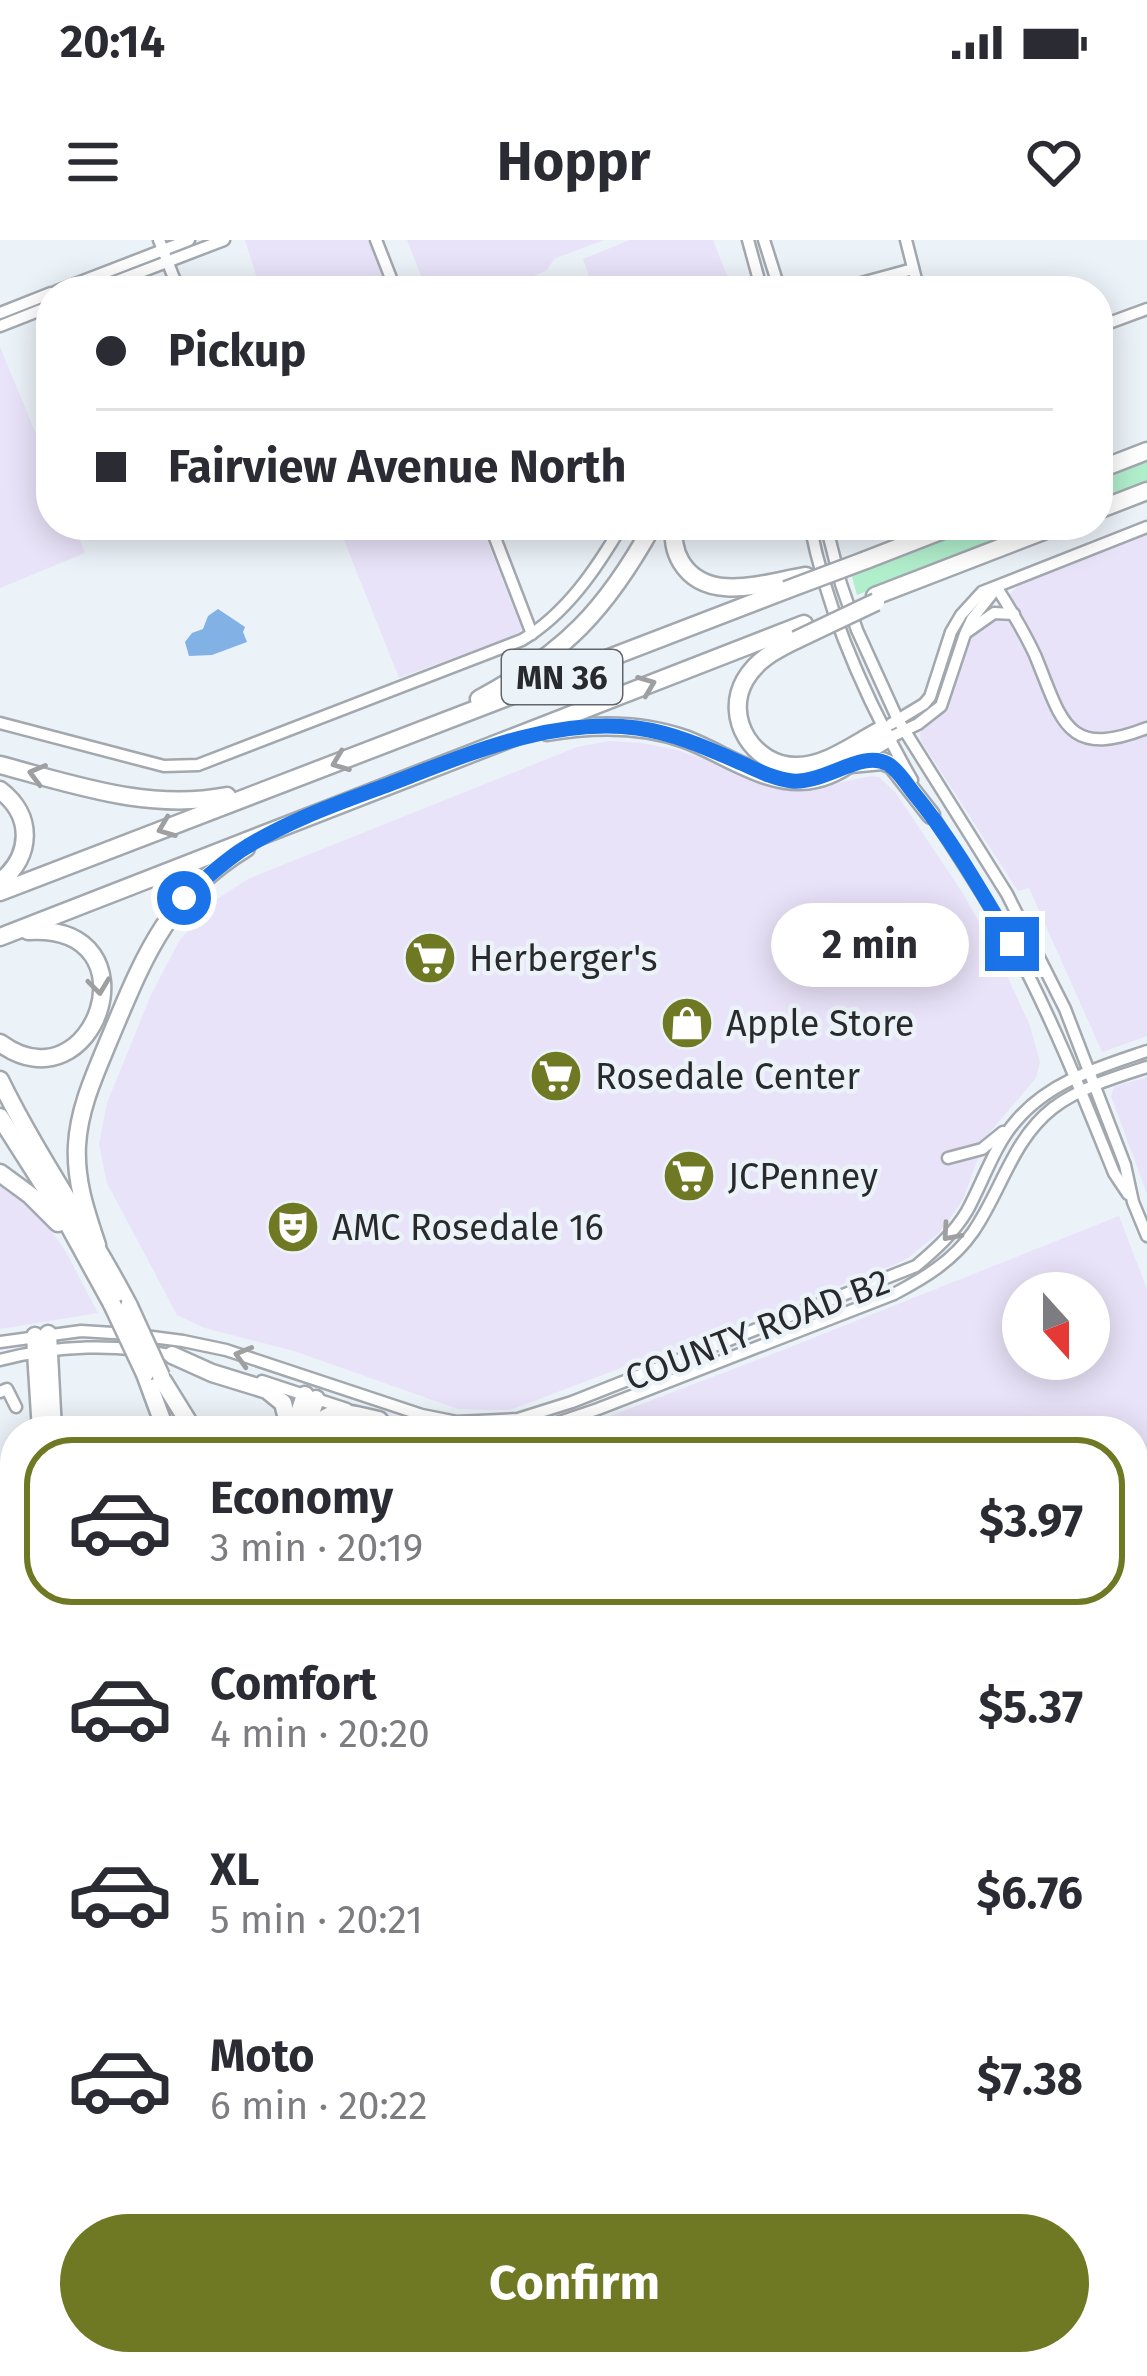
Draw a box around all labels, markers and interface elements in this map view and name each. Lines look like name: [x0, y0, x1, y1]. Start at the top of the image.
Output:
text: 20:14: [60, 15, 165, 69]
icon: menu: [60, 129, 126, 195]
icon: heart: [1021, 129, 1087, 195]
text: Hoppr: [497, 130, 650, 194]
text: Pickup: [168, 324, 306, 378]
text: Fairview Avenue North: [168, 440, 626, 494]
road number: MN 36: [502, 650, 622, 704]
one-way arrow: [635, 674, 656, 699]
one-way arrow: [331, 747, 352, 772]
one-way arrow: [27, 764, 47, 789]
one-way arrow: [156, 814, 177, 839]
route start: [157, 871, 211, 925]
callout: 2 min: [772, 902, 970, 986]
route end: [985, 917, 1039, 971]
text: 2 min: [822, 922, 918, 968]
supermarket icon: Herberger's: [402, 930, 458, 986]
place label: Herberger's: [469, 937, 658, 981]
one-way arrow: [86, 976, 112, 995]
shop icon: Apple Store: [659, 995, 715, 1051]
place label: Apple Store: [726, 1002, 914, 1046]
supermarket icon: Rosedale Center: [528, 1048, 584, 1104]
place label: Rosedale Center: [595, 1055, 860, 1099]
supermarket icon: JCPenney: [661, 1148, 717, 1204]
place label: JCPenney: [728, 1155, 878, 1199]
theatre icon: AMC Rosedale 16: [265, 1199, 321, 1255]
place label: AMC Rosedale 16: [332, 1206, 604, 1250]
one-way arrow: [943, 1219, 964, 1240]
street label: COUNTY ROAD B2: [619, 1259, 896, 1401]
north arrow: [1002, 1272, 1110, 1380]
map controls: [1002, 1272, 1110, 1380]
one-way arrow: [234, 1345, 254, 1370]
icon: car: [66, 1467, 174, 1575]
text: Economy: [210, 1471, 393, 1525]
text: $3.97: [979, 1494, 1083, 1548]
text: 3 min · 20:19: [210, 1525, 423, 1571]
icon: car: [66, 1653, 174, 1761]
text: Comfort: [210, 1657, 377, 1711]
text: $5.37: [978, 1680, 1083, 1734]
text: 4 min · 20:20: [210, 1711, 430, 1757]
icon: car: [66, 1839, 174, 1947]
text: XL: [210, 1843, 259, 1897]
text: $6.76: [976, 1866, 1083, 1920]
text: 5 min · 20:21: [210, 1897, 423, 1943]
icon: car: [66, 2025, 174, 2133]
text: Moto: [210, 2029, 315, 2083]
text: $7.38: [977, 2052, 1083, 2106]
text: 6 min · 20:22: [210, 2083, 427, 2129]
button: Confirm: [60, 2214, 1089, 2352]

